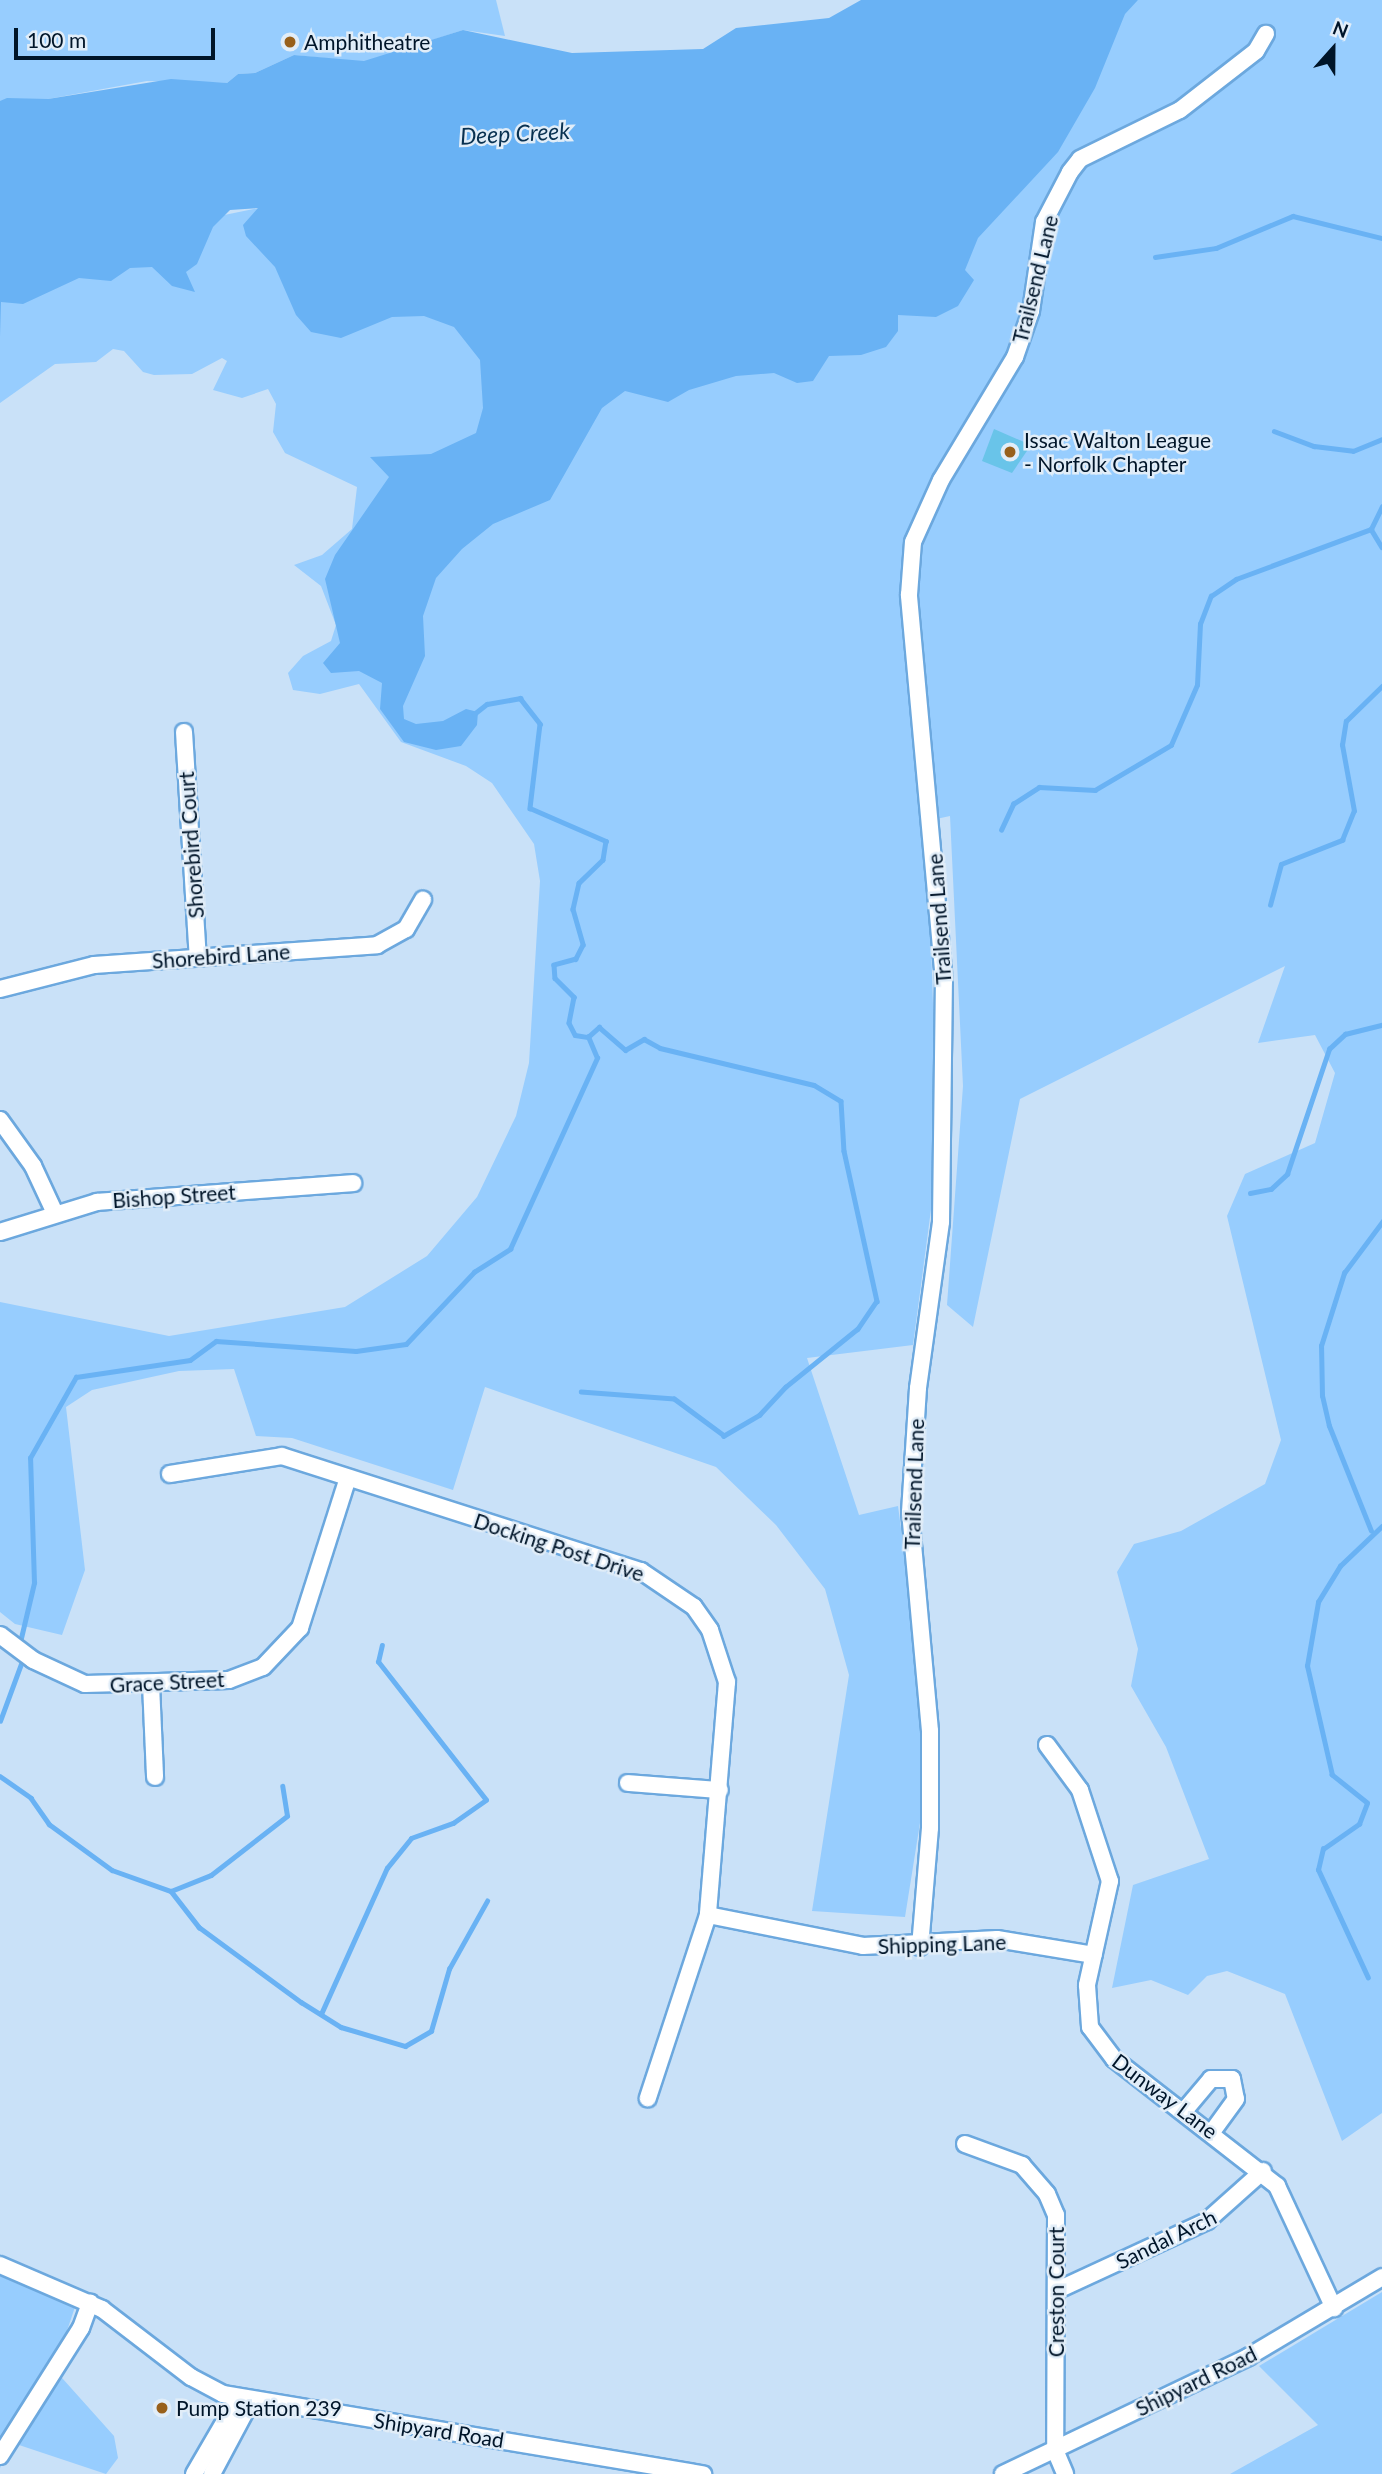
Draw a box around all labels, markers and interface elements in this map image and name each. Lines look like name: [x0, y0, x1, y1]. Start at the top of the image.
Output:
scale bar: [18, 14, 219, 58]
north arrow: [1298, 14, 1368, 84]
text: N: [1330, 16, 1352, 42]
text: 100 m: [27, 27, 86, 52]
place label: Amphitheatre: [304, 29, 430, 55]
marker: Amphitheatre: [282, 34, 298, 50]
water label: Deep Creek: [459, 116, 571, 150]
street label: Trailsend Lane: [1007, 212, 1063, 346]
place label: Issac Walton League - Norfolk Chapter: [1024, 427, 1211, 477]
marker: Issac Walton League - Norfolk Chapter: [1002, 444, 1018, 460]
street label: Shorebird Court: [173, 771, 209, 919]
street label: Trailsend Lane: [922, 853, 956, 985]
street label: Shorebird Lane: [151, 939, 291, 973]
street label: Bishop Street: [111, 1179, 237, 1213]
street label: Trailsend Lane: [899, 1418, 929, 1550]
street label: Docking Post Drive: [471, 1508, 647, 1586]
street label: Grace Street: [109, 1666, 225, 1698]
street label: Shipping Lane: [877, 1929, 1007, 1959]
street label: Dunway Lane: [1107, 2048, 1223, 2144]
street label: Sandal Arch: [1111, 2204, 1221, 2274]
street label: Creston Court: [1043, 2227, 1069, 2357]
street label: Shipyard Road: [1131, 2341, 1261, 2421]
place label: Pump Station 239: [176, 2395, 342, 2421]
marker: Pump Station 239: [154, 2400, 170, 2416]
street label: Shipyard Road: [372, 2407, 506, 2453]

